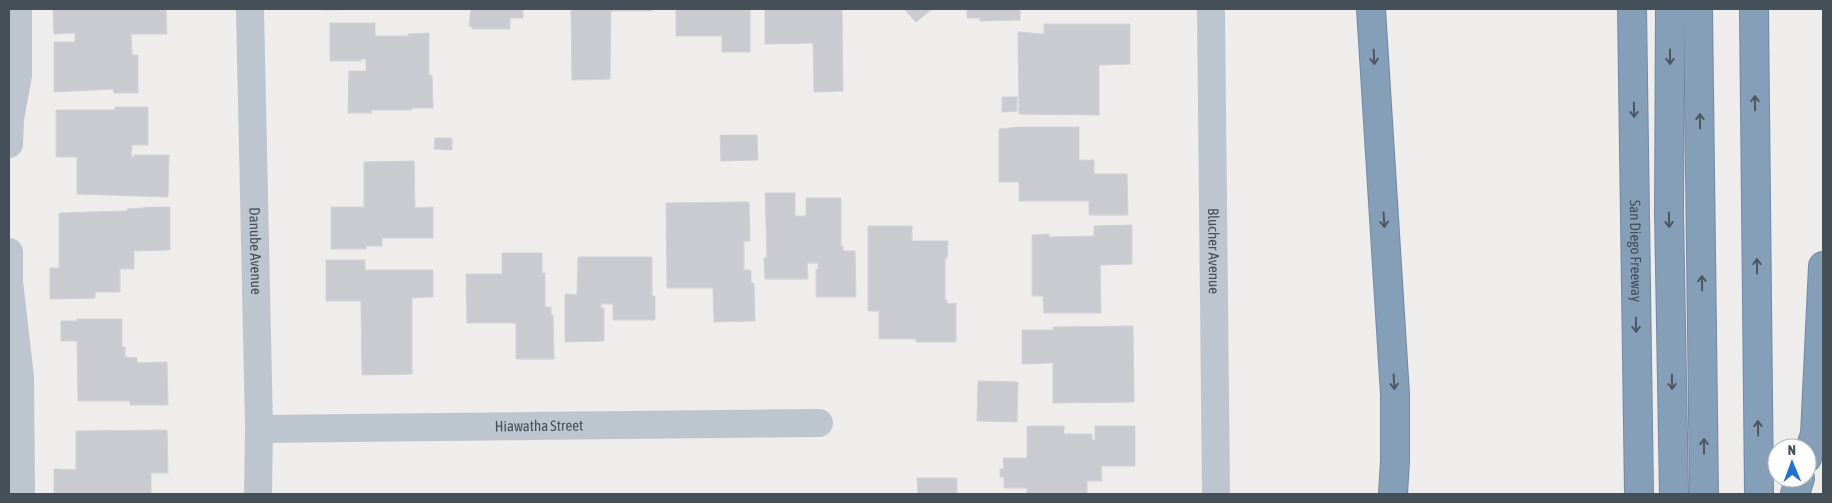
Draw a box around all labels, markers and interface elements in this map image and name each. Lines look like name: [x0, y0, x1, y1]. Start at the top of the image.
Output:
one-way arrow: [1370, 49, 1379, 65]
one-way arrow: [1665, 49, 1675, 65]
one-way arrow: [1750, 95, 1760, 112]
one-way arrow: [1629, 102, 1638, 118]
one-way arrow: [1695, 113, 1705, 129]
street label: San Diego Freeway: [1627, 200, 1645, 302]
street label: Danube Avenue: [246, 207, 265, 295]
street label: Blucher Avenue: [1205, 208, 1223, 294]
one-way arrow: [1380, 211, 1389, 227]
one-way arrow: [1665, 212, 1674, 228]
one-way arrow: [1752, 258, 1762, 274]
one-way arrow: [1697, 275, 1707, 292]
one-way arrow: [1632, 317, 1641, 333]
one-way arrow: [1389, 374, 1398, 390]
one-way arrow: [1667, 374, 1677, 390]
street label: Hiawatha Street: [495, 417, 583, 434]
one-way arrow: [1753, 420, 1763, 436]
one-way arrow: [1699, 438, 1709, 454]
north arrow: [1767, 438, 1817, 488]
text: N: [1788, 442, 1796, 458]

